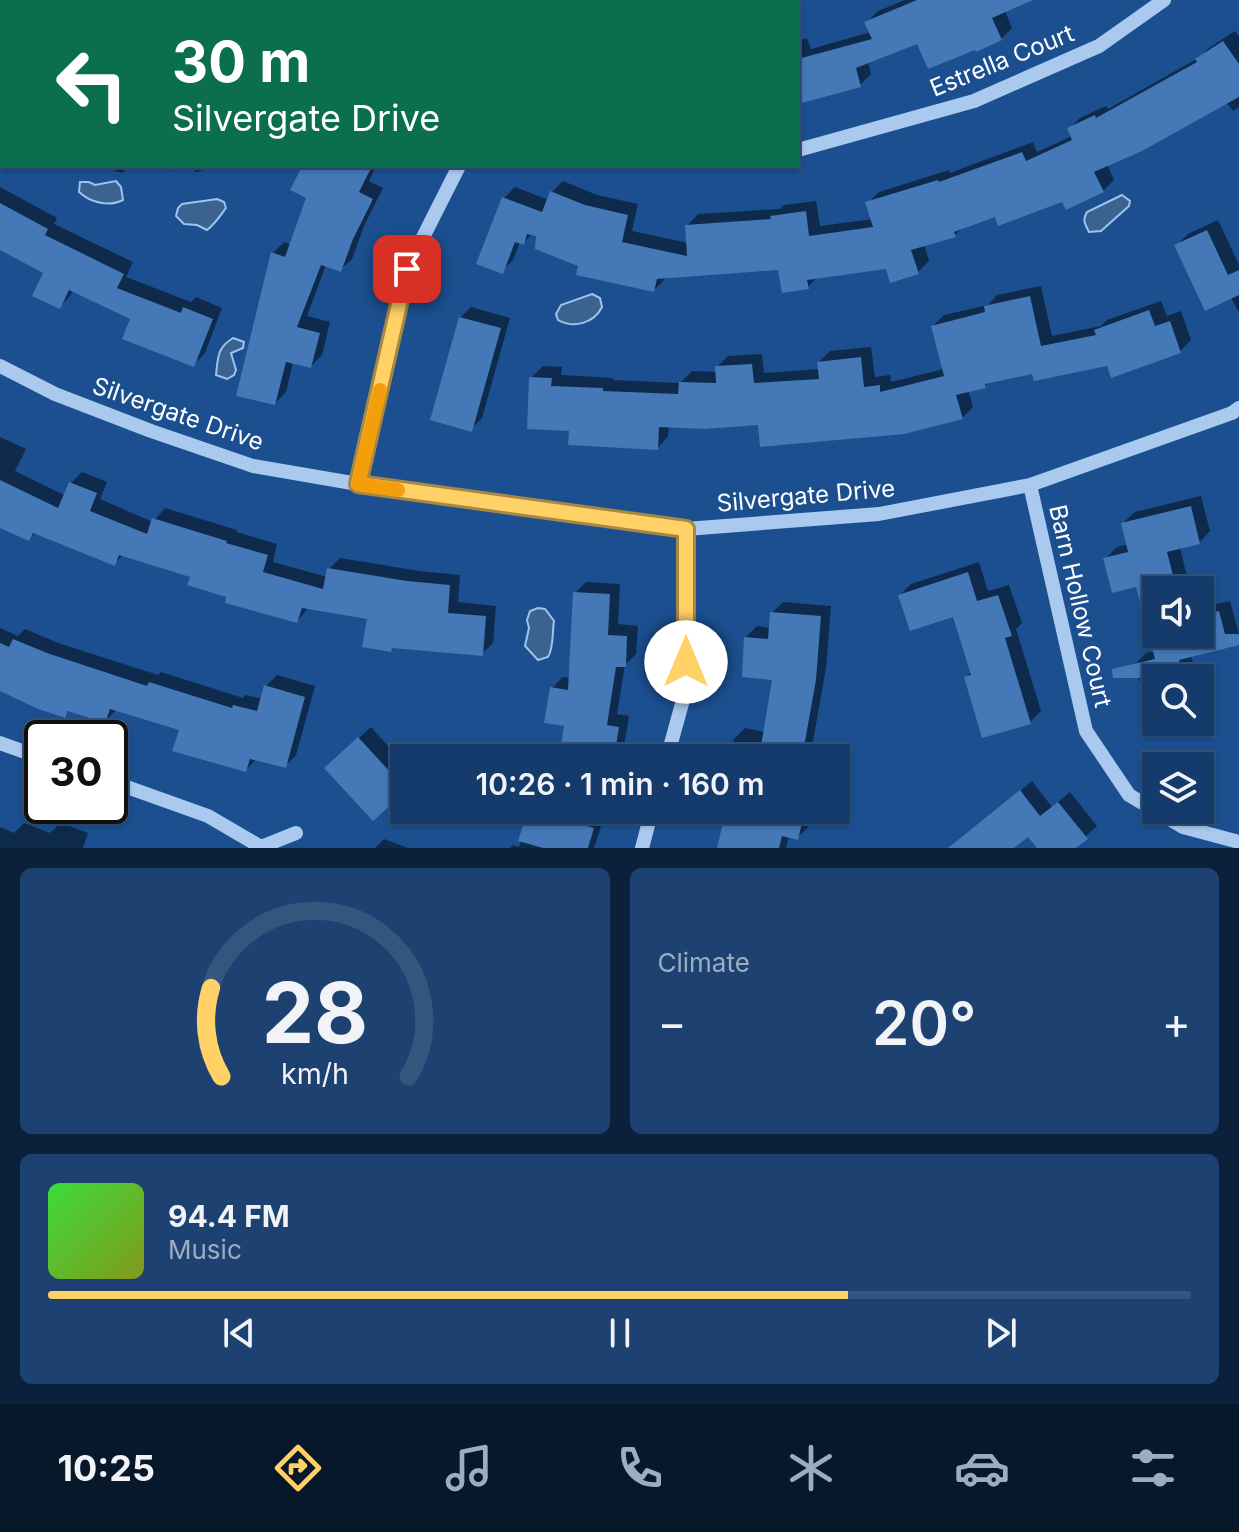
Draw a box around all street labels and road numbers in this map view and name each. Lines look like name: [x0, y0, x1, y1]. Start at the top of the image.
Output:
street label: Estrella Court: [926, 18, 1078, 103]
street label: Silvergate Drive: [89, 371, 267, 456]
street label: Silvergate Drive: [716, 473, 896, 518]
street label: Barn Hollow Court: [1043, 502, 1118, 710]

